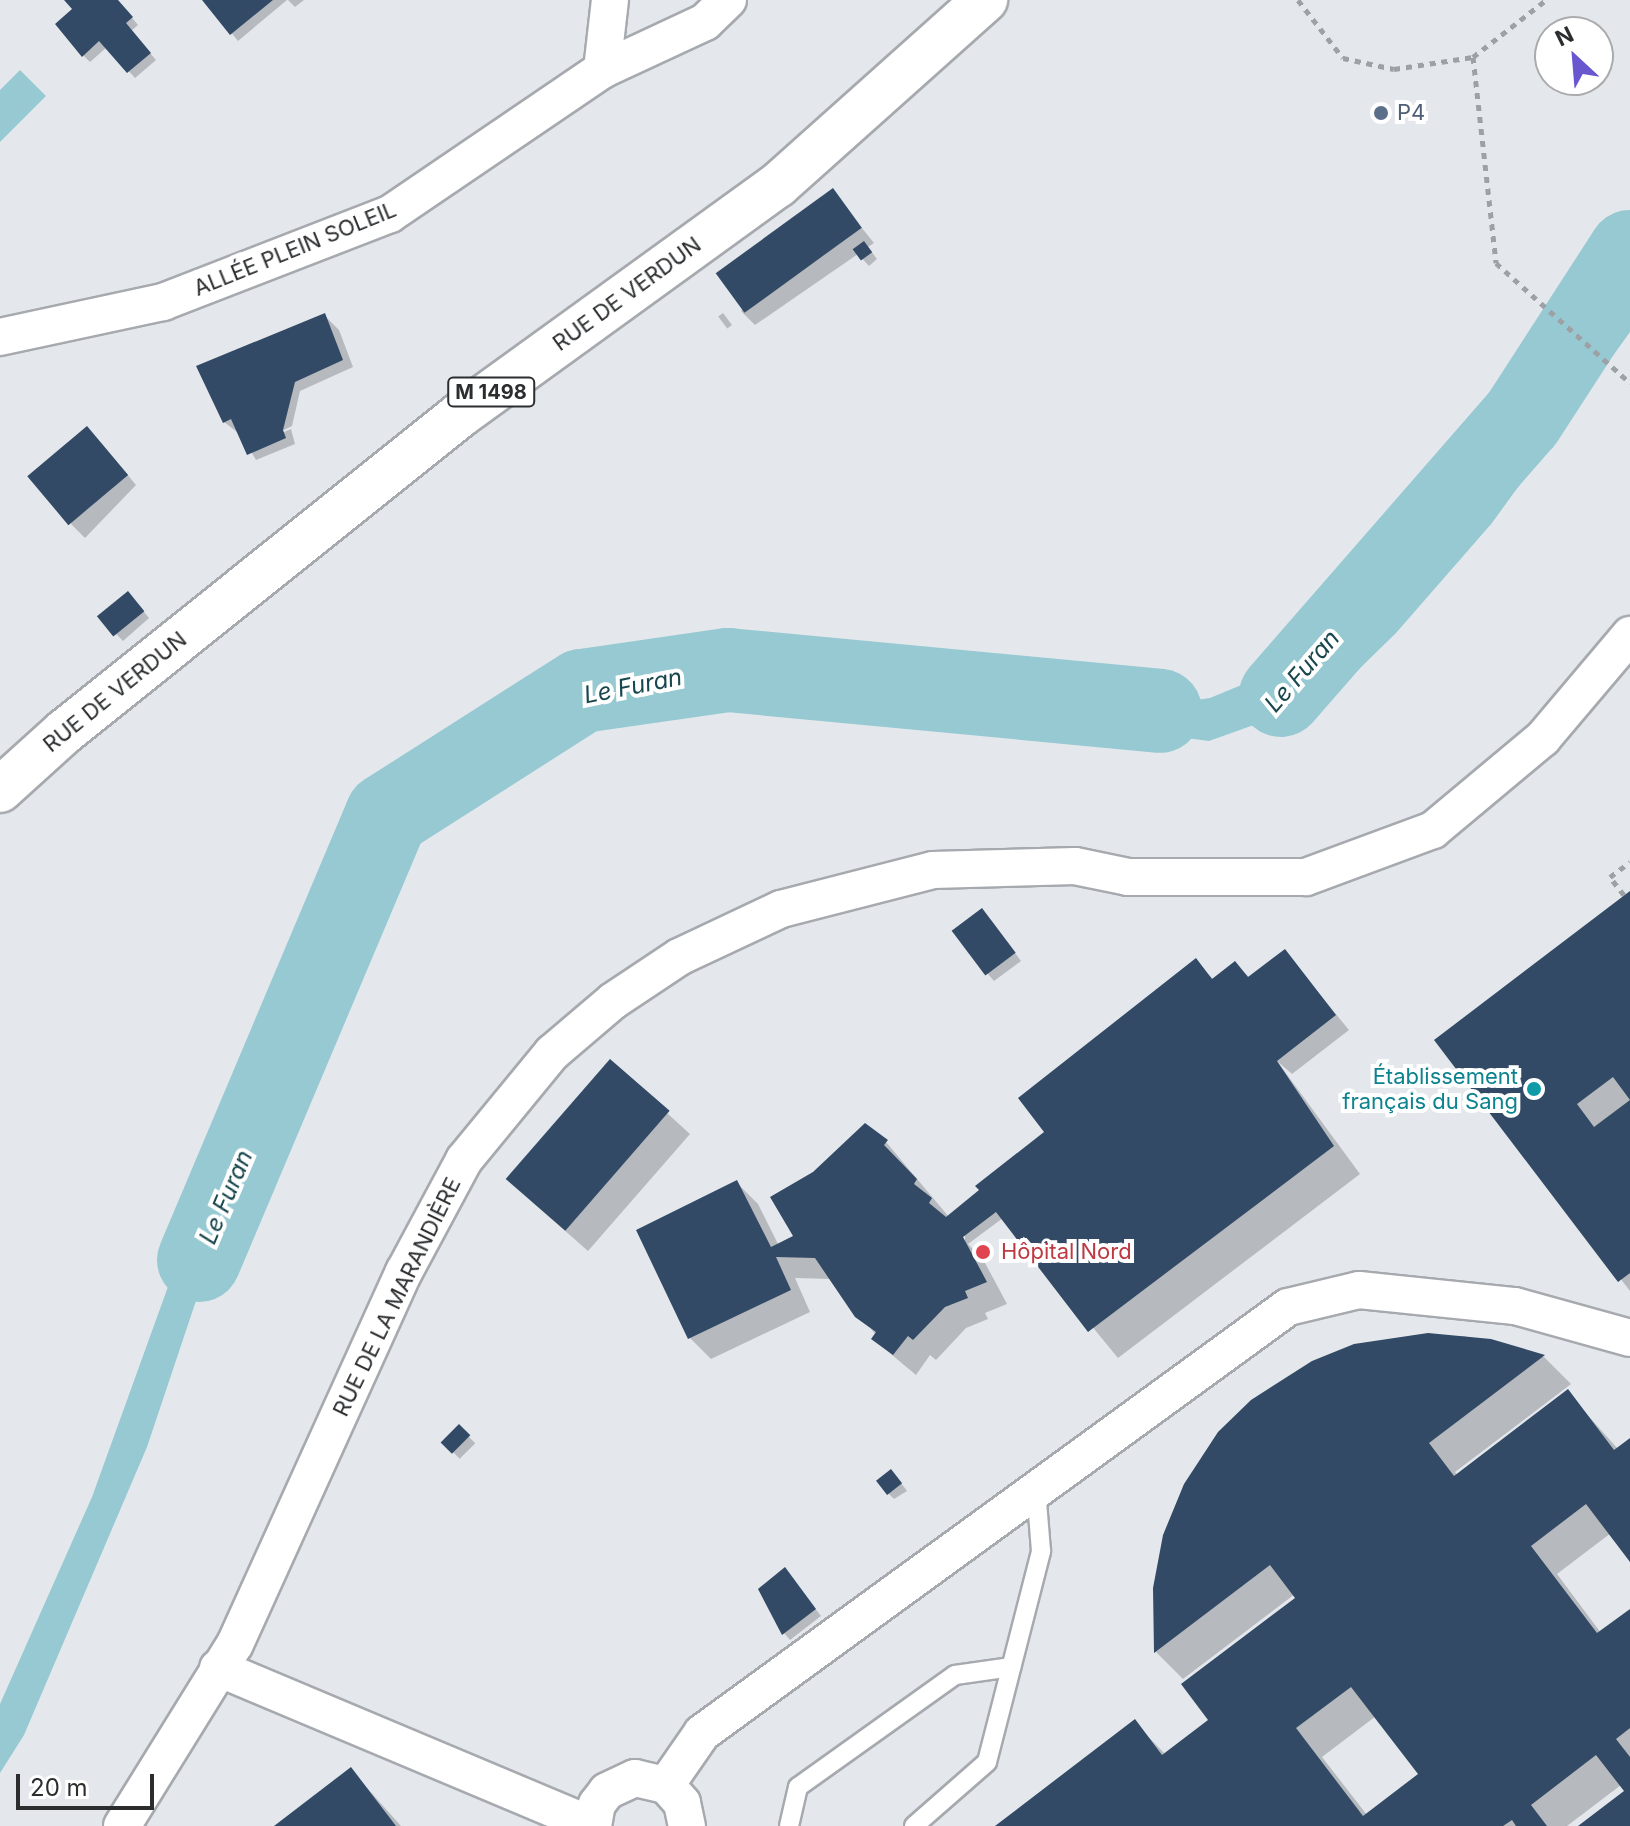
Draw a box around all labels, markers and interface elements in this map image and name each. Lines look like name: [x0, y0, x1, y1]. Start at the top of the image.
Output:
north arrow: [1534, 16, 1614, 96]
text: N: [1551, 21, 1578, 52]
place label: P4: [1397, 100, 1425, 126]
marker: P4: [1372, 104, 1390, 122]
street label: ALLÉE PLEIN SOLEIL: [190, 196, 400, 302]
street label: RUE DE VERDUN: [548, 231, 706, 357]
road number: M 1498: [447, 376, 535, 408]
water label: Le Furan: [1259, 624, 1345, 718]
street label: RUE DE VERDUN: [38, 626, 192, 758]
water label: Le Furan: [582, 662, 684, 710]
place label: Établissement français du Sang: [1342, 1063, 1518, 1114]
marker: Établissement français du Sang: [1525, 1080, 1543, 1098]
water label: Le Furan: [193, 1146, 259, 1248]
street label: RUE DE LA MARANDIÈRE: [328, 1173, 466, 1421]
place label: Hôpital Nord: [1001, 1239, 1132, 1265]
marker: Hôpital Nord: [972, 1241, 994, 1263]
scale bar: [20, 1758, 158, 1808]
text: 20 m: [30, 1773, 88, 1802]

